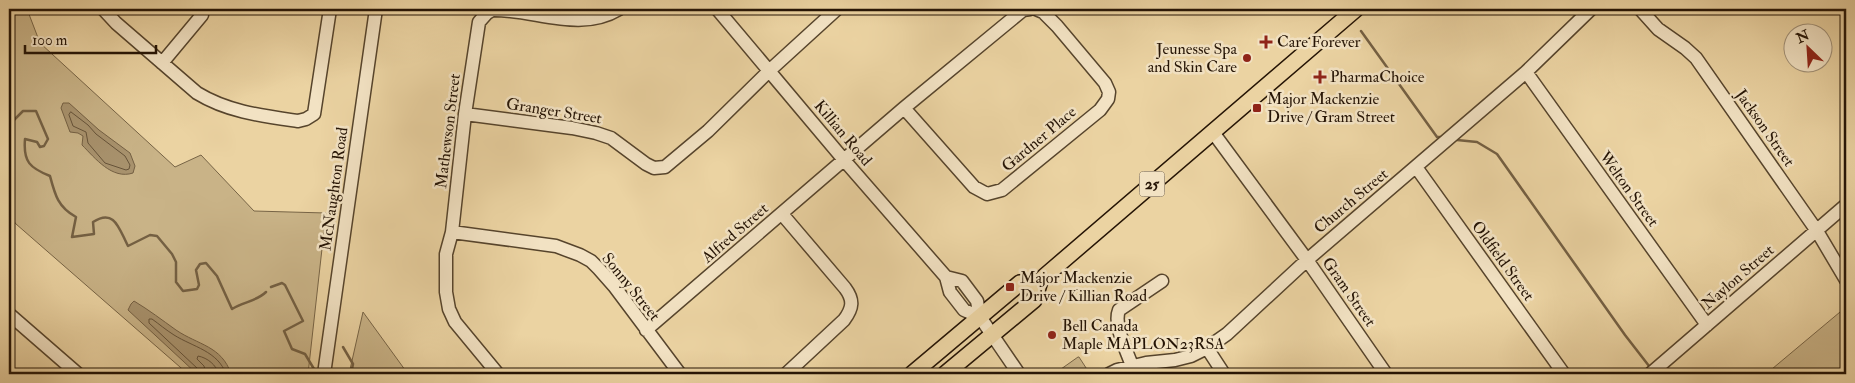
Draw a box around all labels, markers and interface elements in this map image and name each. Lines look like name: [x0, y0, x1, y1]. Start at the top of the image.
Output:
scale bar: [25, 22, 156, 54]
north arrow: [1782, 22, 1832, 72]
text: N: [1793, 26, 1812, 47]
text: 100 m: [32, 31, 68, 50]
place label: Care Forever: [1277, 32, 1361, 52]
marker: Care Forever: [1259, 35, 1273, 49]
place label: Jeunesse Spa and Skin Care: [1148, 39, 1237, 77]
marker: Jeunesse Spa and Skin Care: [1241, 52, 1253, 64]
place label: PharmaChoice: [1330, 67, 1425, 87]
marker: PharmaChoice: [1314, 71, 1326, 83]
street label: Mathewson Street: [431, 72, 465, 190]
street label: Jackson Street: [1730, 85, 1799, 171]
place label: Major Mackenzie Drive / Gram Street: [1267, 89, 1395, 127]
street label: Granger Street: [505, 94, 603, 128]
street label: Killian Road: [810, 96, 876, 170]
street label: Gardner Place: [998, 102, 1081, 176]
marker: Major Mackenzie Drive / Gram Street: [1251, 102, 1263, 114]
street label: McNaughton Road: [315, 126, 353, 252]
street label: Welton Street: [1594, 146, 1663, 231]
street label: Church Street: [1310, 164, 1392, 238]
road number: 25: [1140, 172, 1164, 196]
street label: Alfred Street: [697, 199, 772, 268]
street label: Oldfield Street: [1467, 217, 1539, 305]
street label: Naylon Street: [1698, 240, 1778, 314]
street label: Sonny Street: [597, 249, 665, 325]
street label: Gram Street: [1318, 253, 1380, 331]
place label: Major Mackenzie Drive / Killian Road: [1020, 268, 1147, 306]
marker: Major Mackenzie Drive / Killian Road: [1004, 281, 1016, 293]
place label: Bell Canada Maple MAPLON23RSA: [1062, 316, 1224, 355]
marker: Bell Canada Maple MAPLON23RSA: [1046, 329, 1058, 341]

